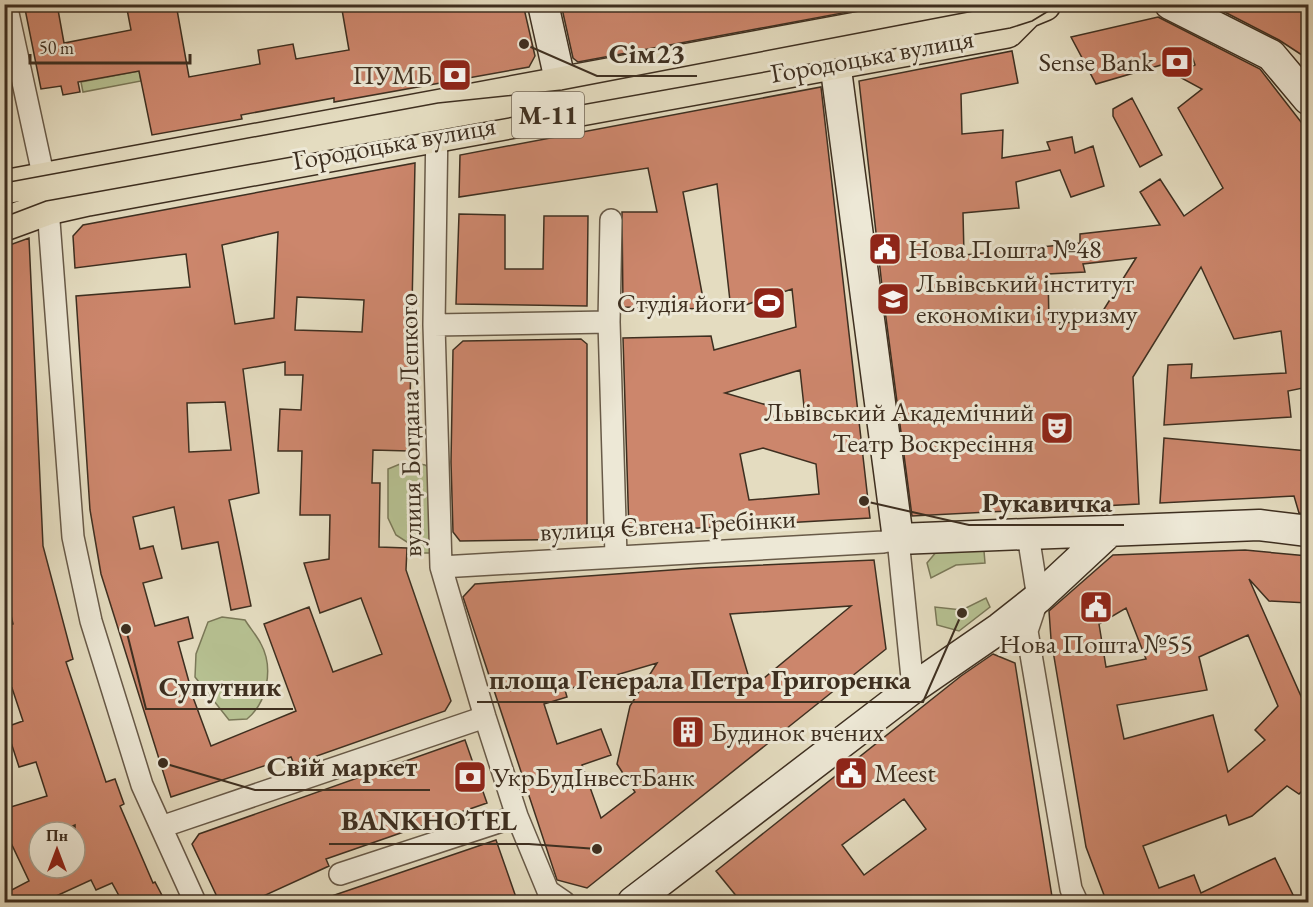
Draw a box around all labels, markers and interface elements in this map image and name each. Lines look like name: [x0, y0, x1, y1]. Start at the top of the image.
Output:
street label: Городоцька вулиця: [768, 20, 976, 91]
scale bar: [30, 27, 190, 65]
callout: Сім23: [597, 30, 697, 76]
text: Сім23: [609, 35, 685, 71]
text: 50 m: [39, 36, 74, 59]
place label: Sense Bank: [1038, 44, 1154, 79]
bank icon: Sense Bank: [1159, 44, 1195, 80]
place label: ПУМБ: [352, 57, 432, 92]
bank icon: ПУМБ: [437, 57, 473, 93]
road number: М-11: [512, 92, 584, 138]
street label: Городоцька вулиця: [290, 107, 498, 178]
public building icon: Нова Пошта №48: [867, 231, 903, 267]
place label: Нова Пошта №48: [908, 231, 1102, 266]
place label: Львівський інститут економіки і туризму: [916, 265, 1138, 331]
school or university icon: Львівський інститут економіки і туризму: [875, 281, 911, 317]
place label: Студія йоги: [617, 285, 746, 320]
sports icon: Студія йоги: [751, 285, 787, 321]
street label: вулиця Богдана Лепкого: [390, 293, 429, 557]
place label: Львівський Академічний Театр Воскресіння: [764, 394, 1034, 460]
theatre icon: Львівський Академічний Театр Воскресіння: [1039, 410, 1075, 446]
callout: Рукавичка: [969, 479, 1124, 525]
text: Рукавичка: [982, 484, 1113, 520]
street label: вулиця Євгена Гребінки: [539, 500, 797, 549]
public building icon: Нова Пошта №55: [1078, 589, 1114, 625]
place label: Нова Пошта №55: [999, 626, 1193, 661]
callout: площа Генерала Петра Григоренка: [477, 656, 923, 702]
text: площа Генерала Петра Григоренка: [489, 661, 912, 697]
callout: Супутник: [146, 663, 293, 709]
text: Супутник: [159, 668, 282, 704]
building icon: Будинок вчених: [670, 714, 706, 750]
place label: Будинок вчених: [711, 714, 884, 749]
callout: Свій маркет: [255, 744, 430, 790]
text: Свій маркет: [267, 748, 418, 784]
public building icon: Meest: [833, 755, 869, 791]
place label: Meest: [874, 755, 936, 790]
bank icon: УкрБудІнвестБанк: [452, 759, 488, 795]
place label: УкрБудІнвестБанк: [492, 759, 695, 794]
callout: BANKHOTEL: [329, 798, 529, 844]
text: BANKHOTEL: [341, 802, 518, 838]
north arrow: [27, 820, 87, 880]
text: Пн: [46, 825, 68, 846]

